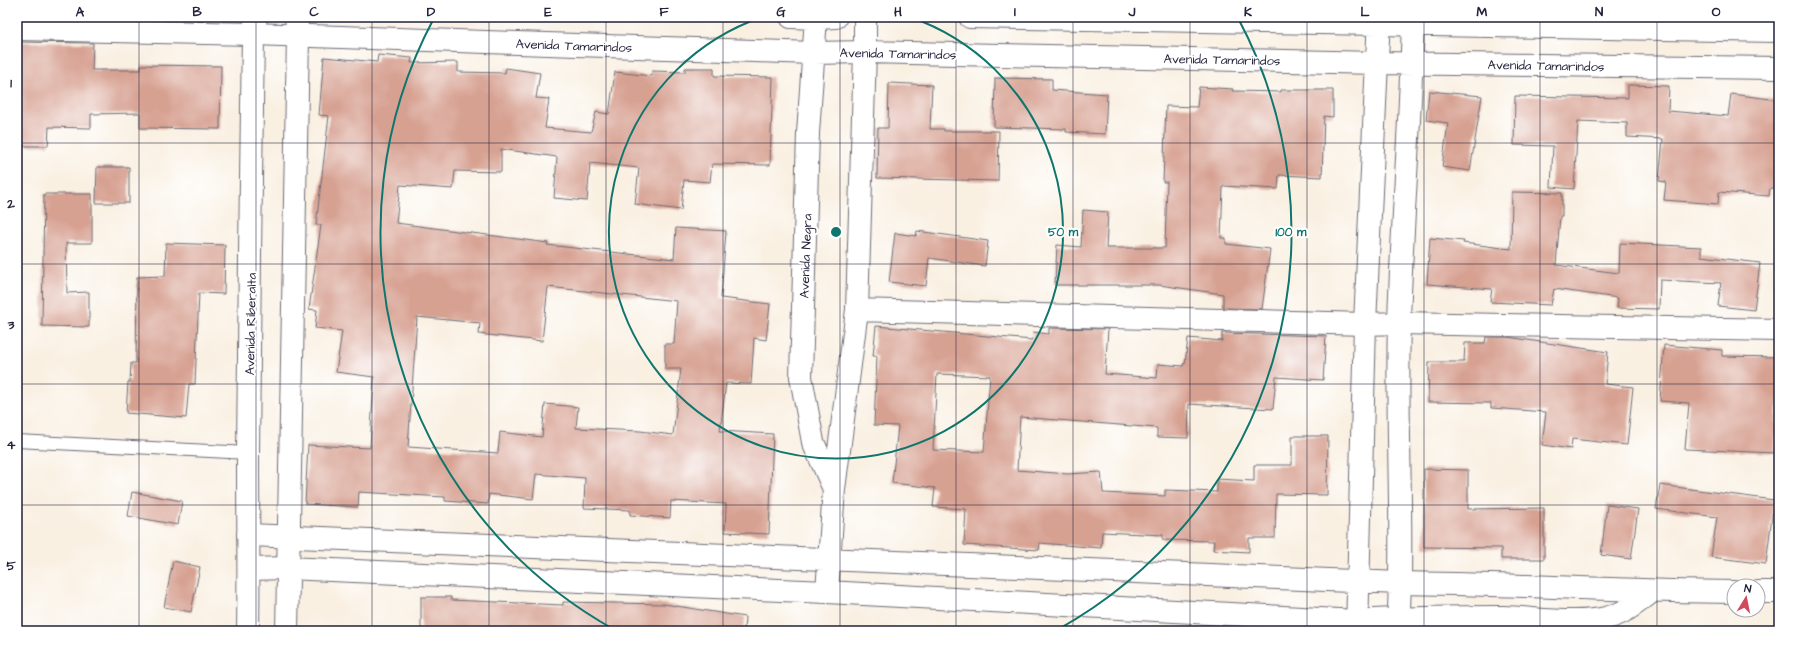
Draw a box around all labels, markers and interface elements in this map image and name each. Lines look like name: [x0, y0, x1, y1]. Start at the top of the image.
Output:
text: A: [76, 3, 85, 21]
text: B: [192, 3, 202, 21]
text: C: [309, 3, 319, 21]
text: D: [427, 3, 436, 21]
text: E: [544, 3, 552, 21]
text: F: [659, 3, 669, 21]
text: G: [776, 3, 786, 21]
text: H: [894, 3, 902, 21]
text: I: [1014, 3, 1016, 21]
text: J: [1128, 3, 1136, 21]
text: K: [1244, 3, 1252, 21]
text: L: [1360, 3, 1370, 21]
text: M: [1477, 3, 1488, 21]
text: N: [1595, 3, 1603, 21]
text: O: [1712, 3, 1721, 21]
street label: Avenida Tamarindos: [515, 35, 633, 57]
street label: Avenida Tamarindos: [840, 44, 957, 64]
street label: Avenida Tamarindos: [1164, 50, 1281, 70]
street label: Avenida Tamarindos: [1488, 56, 1605, 76]
text: 1: [10, 74, 12, 92]
text: 2: [6, 195, 15, 213]
street label: Avenida Negra: [796, 213, 817, 299]
text: 50 m: [1048, 224, 1079, 241]
text: 100 m: [1276, 224, 1307, 241]
centre of rings: [829, 225, 843, 239]
street label: Avenida Riberalta: [241, 272, 261, 375]
text: 3: [7, 316, 15, 334]
text: 4: [7, 436, 16, 454]
text: 5: [6, 557, 16, 575]
north arrow: [1726, 578, 1766, 618]
text: N: [1743, 581, 1752, 597]

